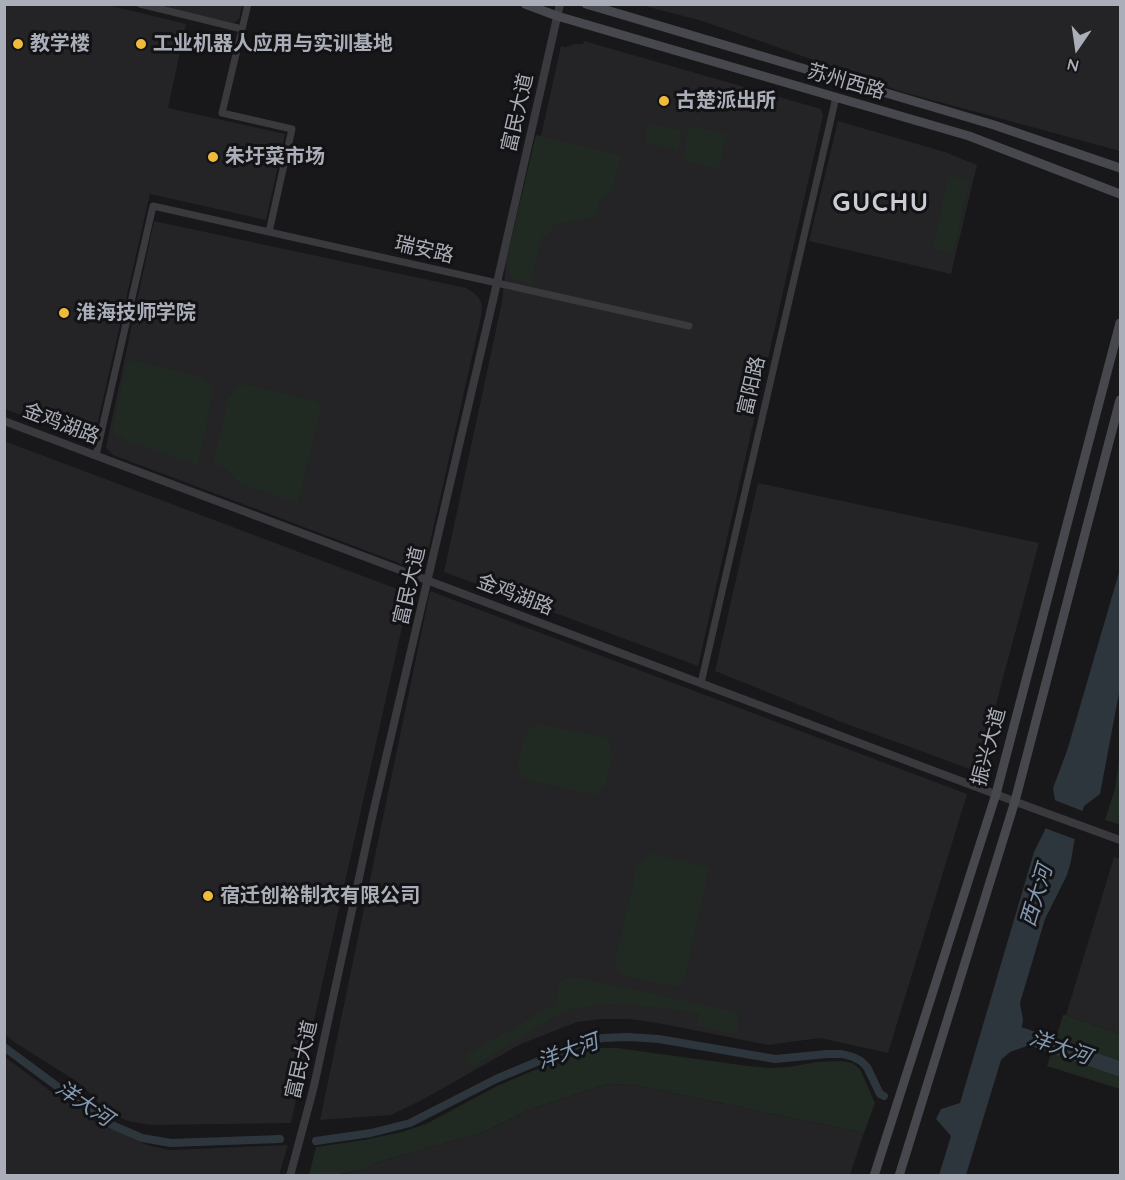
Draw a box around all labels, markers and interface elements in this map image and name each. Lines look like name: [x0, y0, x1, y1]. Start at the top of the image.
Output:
north arrow: [1047, 18, 1107, 78]
place label: 教学楼: [30, 32, 90, 56]
place label: 工业机器人应用与实训基地: [153, 32, 393, 56]
marker: 教学楼: [11, 37, 25, 51]
marker: 工业机器人应用与实训基地: [134, 37, 148, 51]
text: N: [1065, 54, 1081, 77]
street label: 苏州西路: [804, 59, 888, 105]
street label: 富民大道: [497, 71, 539, 155]
place label: 古楚派出所: [676, 89, 776, 113]
marker: 古楚派出所: [657, 94, 671, 108]
place label: 朱圩菜市场: [225, 145, 325, 169]
marker: 朱圩菜市场: [206, 150, 220, 164]
district label: GUCHU: [832, 187, 930, 219]
street label: 瑞安路: [392, 232, 456, 268]
place label: 淮海技师学院: [76, 301, 196, 325]
marker: 淮海技师学院: [57, 306, 71, 320]
street label: 富阳路: [734, 354, 770, 418]
street label: 金鸡湖路: [19, 398, 103, 450]
street label: 富民大道: [389, 544, 431, 628]
street label: 金鸡湖路: [473, 569, 557, 621]
street label: 振兴大道: [967, 705, 1011, 789]
water label: 西大河: [1016, 862, 1058, 930]
place label: 宿迁创裕制衣有限公司: [220, 884, 420, 908]
marker: 宿迁创裕制衣有限公司: [201, 889, 215, 903]
street label: 富民大道: [281, 1018, 323, 1102]
water label: 洋大河: [1026, 1026, 1094, 1070]
water label: 洋大河: [534, 1029, 602, 1075]
water label: 洋大河: [51, 1076, 117, 1132]

